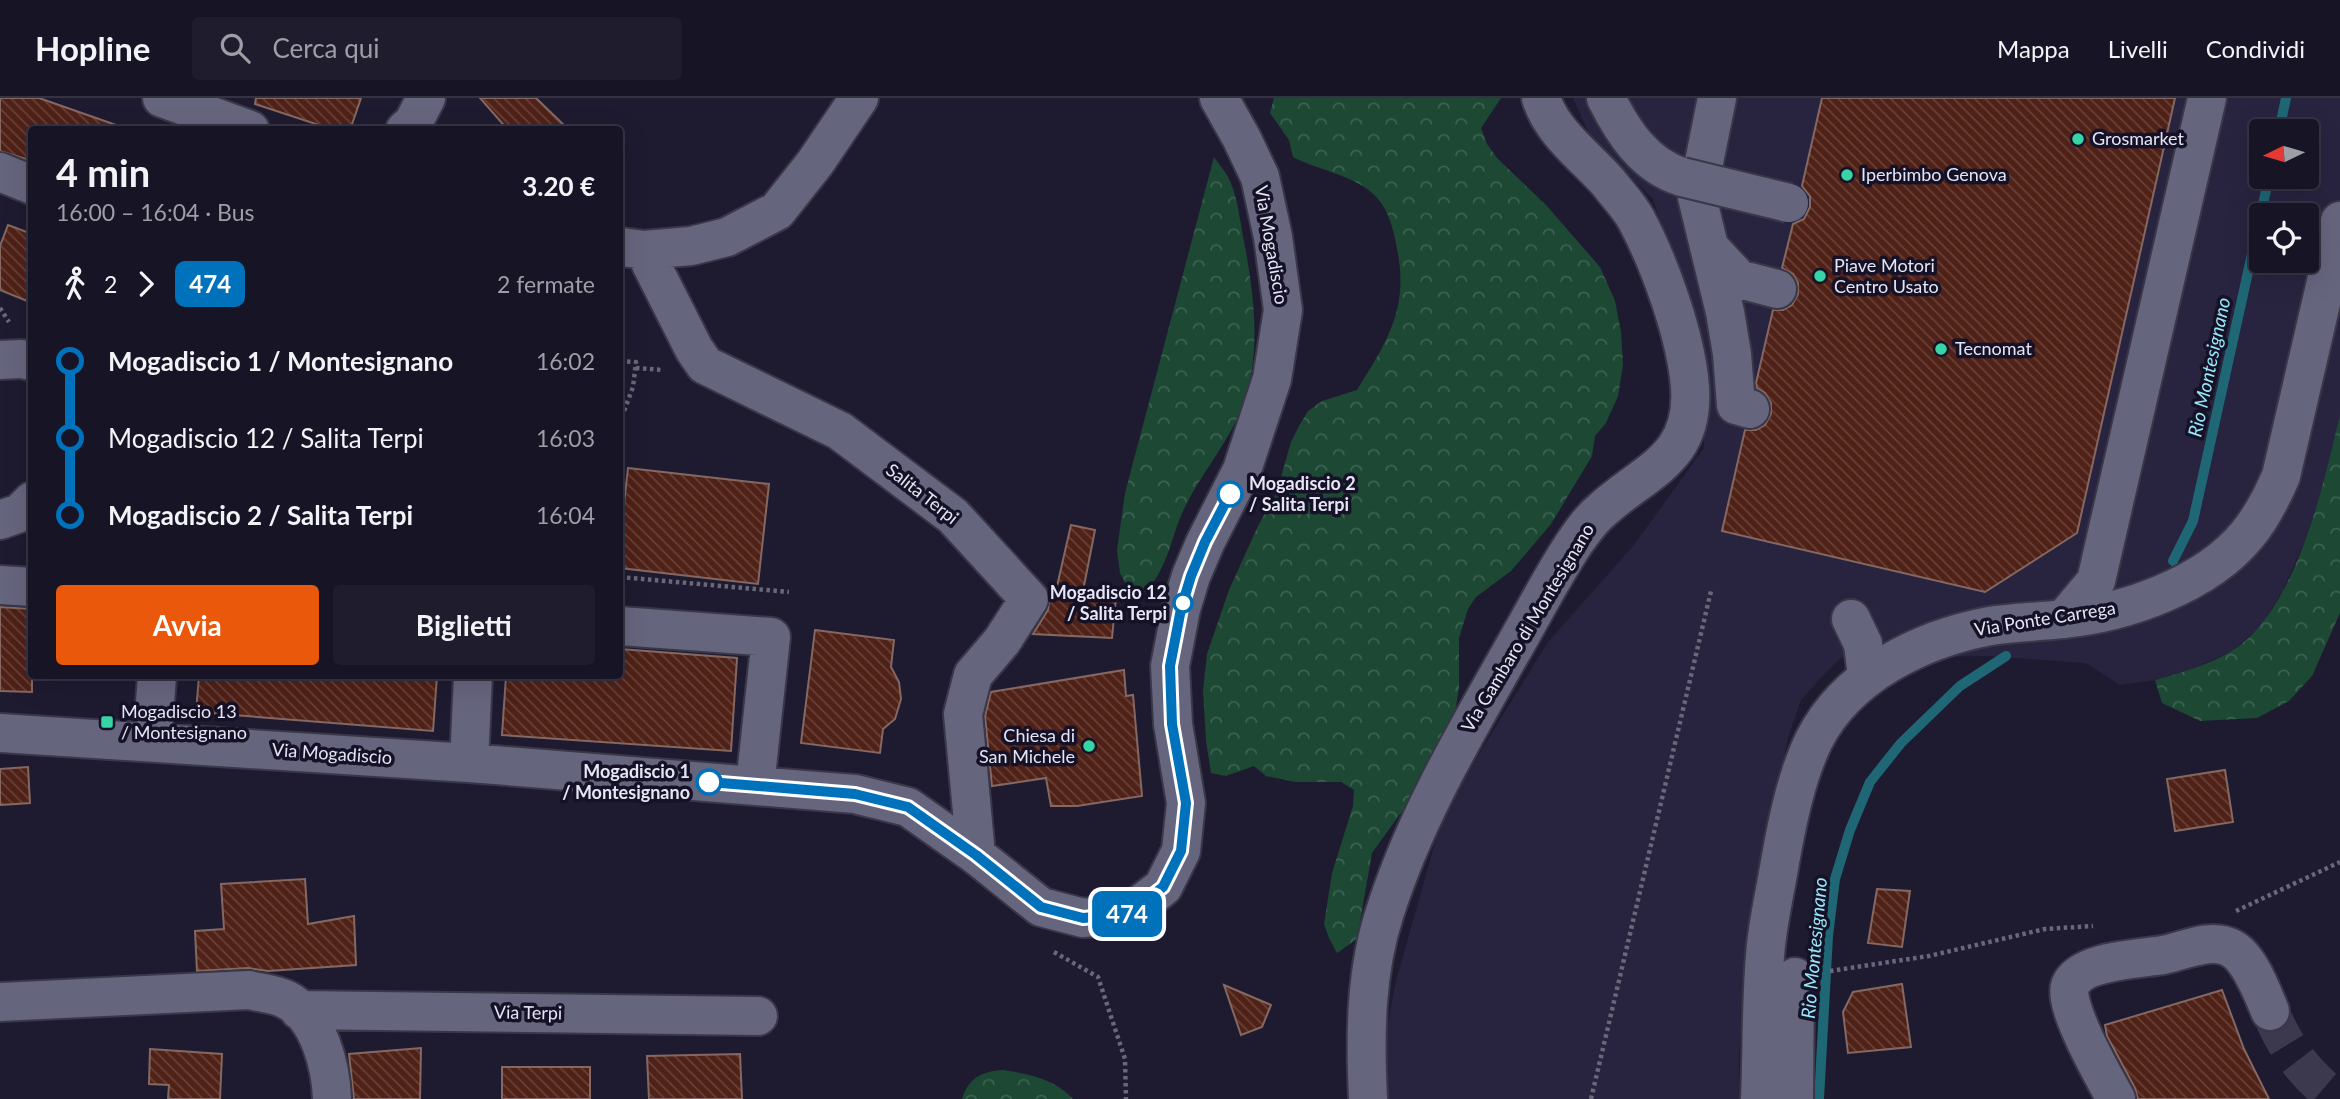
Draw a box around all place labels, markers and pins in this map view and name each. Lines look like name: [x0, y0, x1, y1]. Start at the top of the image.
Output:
place label: Grosmarket: [2092, 127, 2185, 149]
marker: Grosmarket: [2070, 131, 2086, 147]
place label: Iperbimbo Genova: [1861, 163, 2007, 185]
marker: Iperbimbo Genova: [1839, 167, 1855, 183]
place label: Piave Motori Centro Usato: [1834, 254, 1939, 297]
marker: Piave Motori Centro Usato: [1812, 268, 1828, 284]
place label: Tecnomat: [1955, 337, 2032, 359]
marker: Tecnomat: [1933, 341, 1949, 357]
place label: Mogadiscio 2 / Salita Terpi: [1249, 472, 1356, 515]
marker: Mogadiscio 2 / Salita Terpi: [1217, 481, 1243, 507]
place label: Mogadiscio 12 / Salita Terpi: [1050, 581, 1167, 624]
marker: Mogadiscio 12 / Salita Terpi: [1173, 593, 1193, 613]
place label: Mogadiscio 13 / Montesignano: [121, 700, 247, 743]
marker: Mogadiscio 13 / Montesignano: [99, 714, 115, 730]
place label: Chiesa di San Michele: [979, 724, 1075, 767]
marker: Chiesa di San Michele: [1081, 738, 1097, 754]
place label: Mogadiscio 1 / Montesignano: [562, 760, 690, 803]
marker: Mogadiscio 1 / Montesignano: [696, 769, 722, 795]

